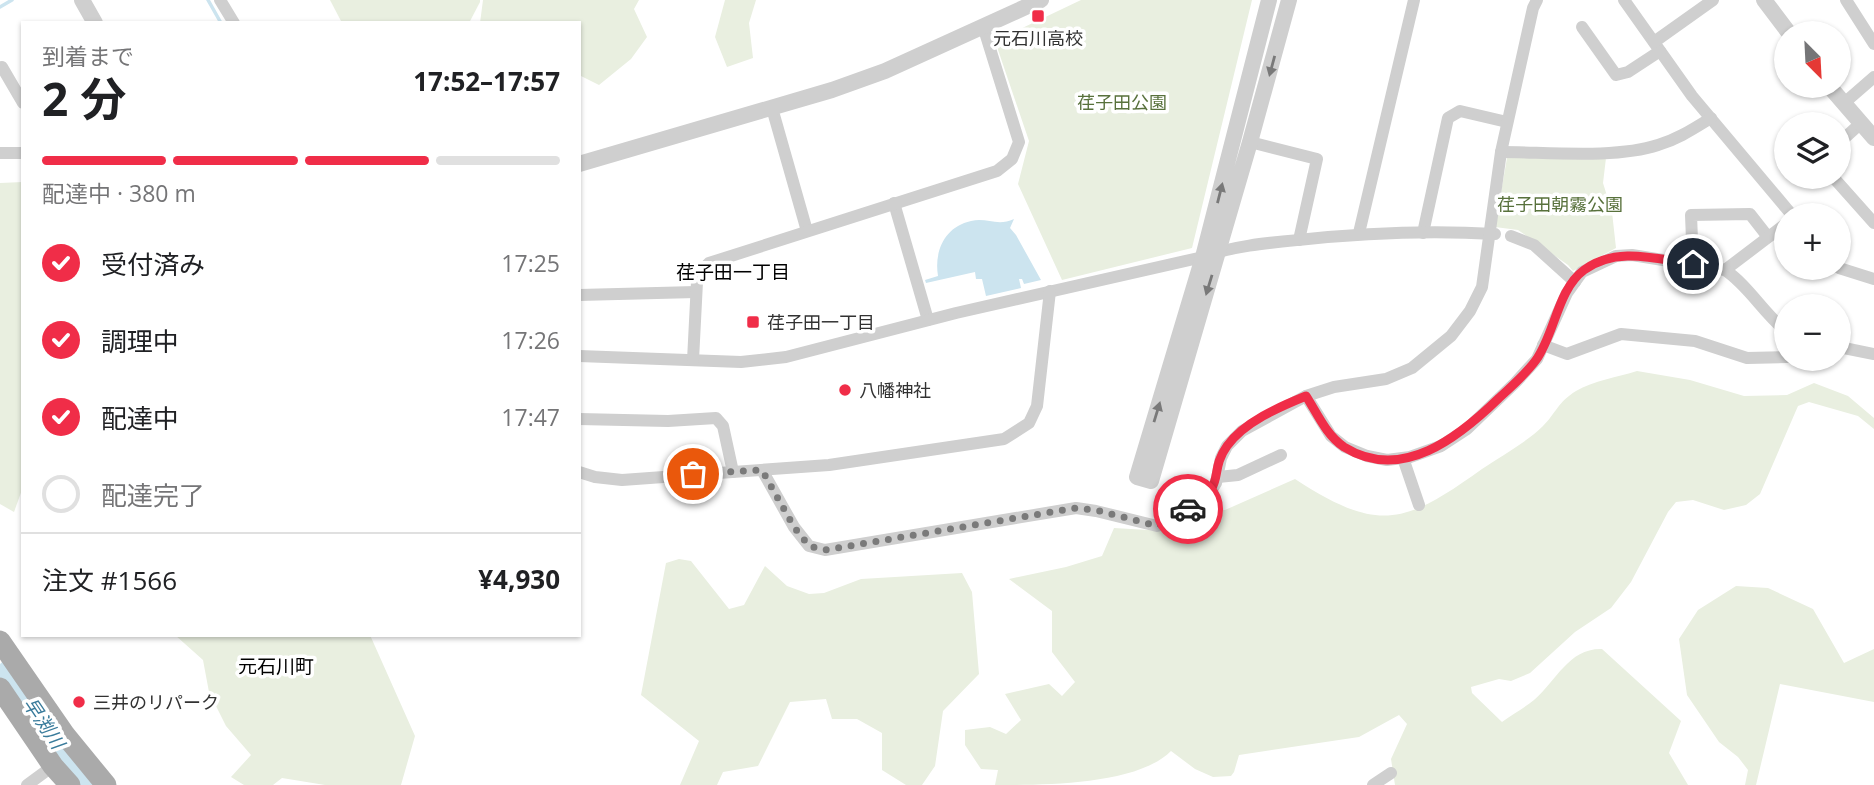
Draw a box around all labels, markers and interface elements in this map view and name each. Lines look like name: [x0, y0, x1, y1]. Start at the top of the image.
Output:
marker: 元石川高校: [1030, 8, 1046, 24]
north arrow: [1774, 21, 1852, 98]
map controls: [1774, 21, 1851, 371]
place label: 元石川高校: [993, 26, 1083, 50]
text: 到着まで: [42, 40, 134, 72]
one-way arrow: [1266, 55, 1277, 77]
text: 17:52–17:57: [413, 63, 560, 99]
text: 2 分: [42, 67, 126, 129]
park label: 荏子田公園: [1077, 90, 1167, 114]
button: layers: [1774, 112, 1851, 189]
text: 配達中 · 380 m: [42, 177, 196, 209]
one-way arrow: [1215, 182, 1226, 204]
park label: 荏子田朝霧公園: [1497, 192, 1623, 216]
button: +: [1774, 203, 1851, 280]
pin: [1663, 234, 1723, 294]
icon: check: [42, 244, 80, 282]
icon: home: [1674, 245, 1712, 283]
text: 受付済み: [101, 246, 205, 282]
text: 17:25: [501, 247, 560, 279]
district label: 荏子田一丁目: [676, 259, 790, 285]
one-way arrow: [1204, 275, 1214, 296]
button: −: [1774, 294, 1851, 371]
place label: 荏子田一丁目: [767, 310, 875, 334]
marker: 荏子田一丁目: [745, 314, 761, 330]
icon: check: [42, 321, 80, 359]
text: 調理中: [101, 323, 179, 359]
text: 17:26: [501, 324, 560, 356]
place label: 八幡神社: [859, 378, 931, 402]
marker: 八幡神社: [837, 382, 853, 398]
icon: check: [42, 398, 80, 436]
text: 配達中: [101, 400, 179, 436]
text: 17:47: [501, 401, 560, 433]
one-way arrow: [1152, 401, 1162, 422]
pin: [663, 444, 723, 504]
icon: bag: [674, 455, 712, 493]
courier: [1153, 474, 1223, 544]
text: 配達完了: [101, 477, 205, 513]
icon: car: [1169, 490, 1207, 528]
text: ¥4,930: [478, 561, 560, 597]
text: 注文 #1566: [42, 562, 177, 598]
district label: 元石川町: [238, 653, 314, 679]
place label: 三井のリパーク: [93, 690, 219, 714]
water label: 早渕川: [17, 692, 72, 756]
marker: 三井のリパーク: [71, 694, 87, 710]

